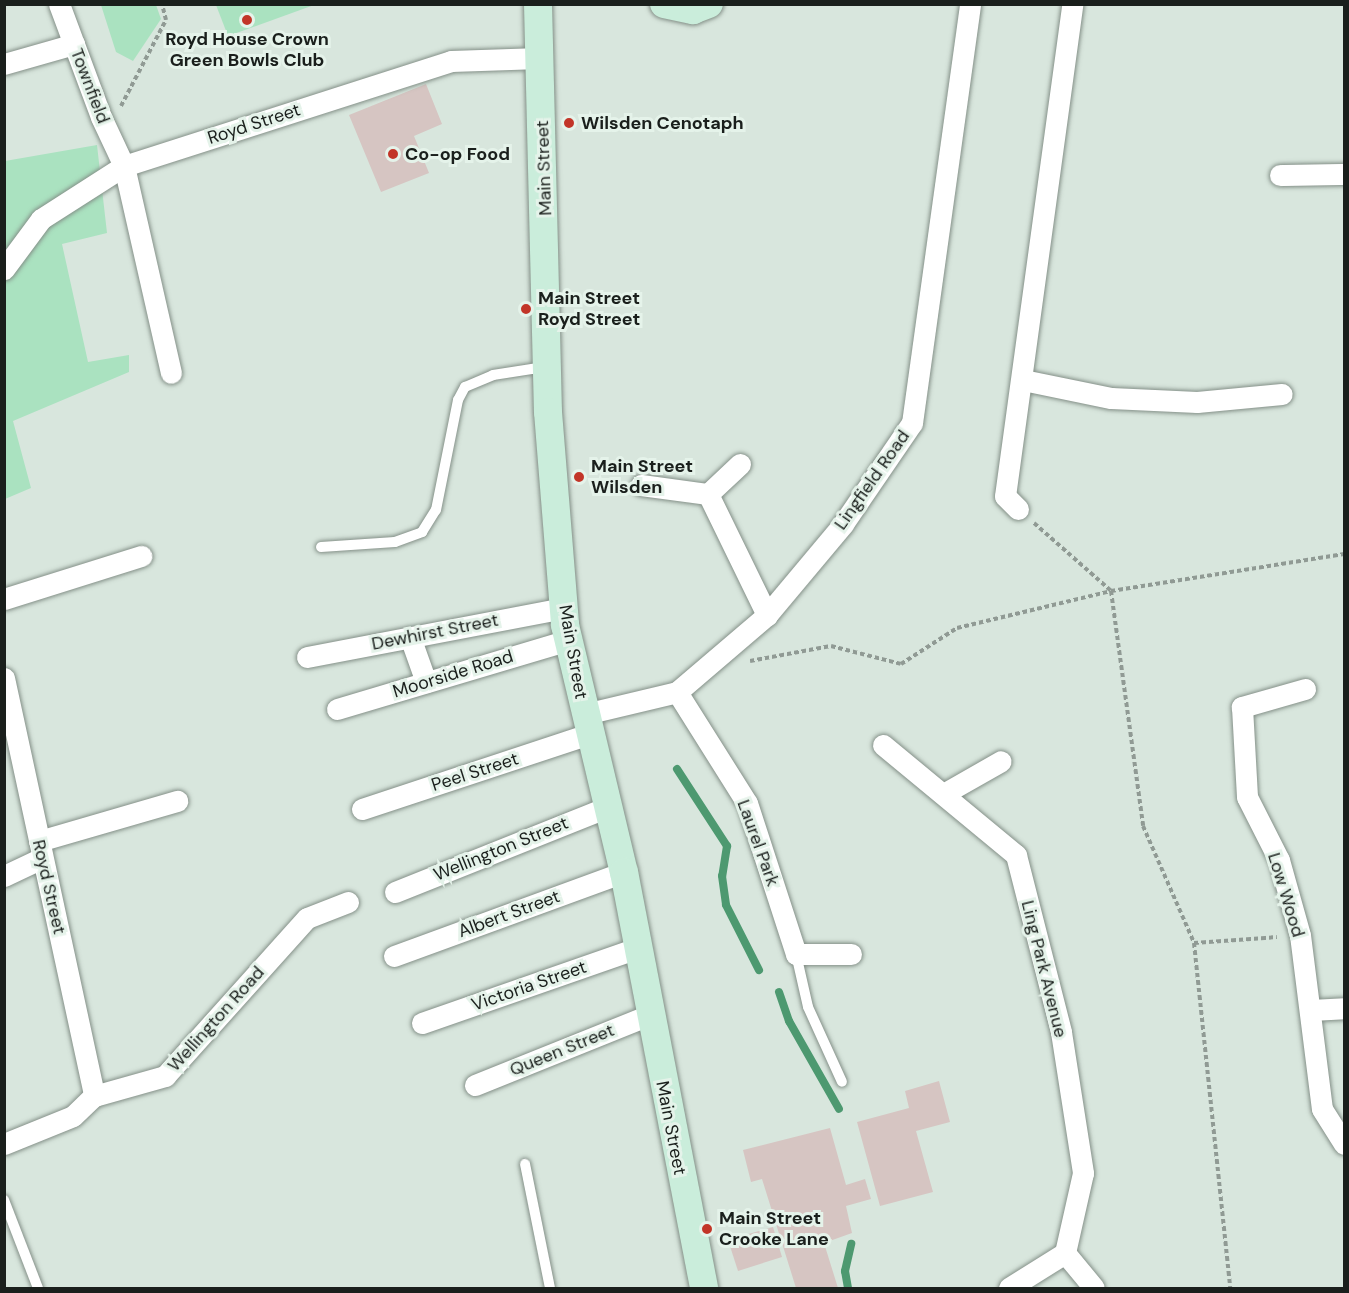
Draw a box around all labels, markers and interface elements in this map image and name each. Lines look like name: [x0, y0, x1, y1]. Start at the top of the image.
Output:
marker: Royd House Crown Green Bowls Club: [240, 13, 254, 27]
place label: Royd House Crown Green Bowls Club: [165, 29, 329, 72]
street label: Townfield: [66, 45, 114, 127]
street label: Royd Street: [205, 99, 303, 149]
place label: Wilsden Cenotaph: [581, 112, 744, 134]
marker: Wilsden Cenotaph: [562, 116, 576, 130]
street label: Main Street: [532, 120, 556, 216]
place label: Co-op Food: [405, 143, 510, 165]
marker: Co-op Food: [386, 147, 400, 161]
place label: Main Street Royd Street: [538, 288, 640, 330]
marker: Main Street Royd Street: [519, 302, 533, 316]
street label: Lingfield Road: [830, 426, 914, 534]
place label: Main Street Wilsden: [591, 456, 693, 498]
marker: Main Street Wilsden: [572, 470, 586, 484]
street label: Main Street: [554, 603, 592, 701]
street label: Dewhirst Street: [370, 609, 500, 655]
street label: Moorside Road: [390, 645, 516, 703]
street label: Peel Street: [429, 748, 521, 796]
street label: Laurel Park: [732, 797, 784, 889]
street label: Wellington Street: [431, 812, 571, 886]
street label: Royd Street: [28, 838, 70, 936]
street label: Low Wood: [1263, 850, 1309, 940]
street label: Albert Street: [455, 886, 563, 942]
street label: Ling Park Avenue: [1017, 898, 1071, 1040]
street label: Victoria Street: [469, 956, 589, 1016]
street label: Wellington Road: [163, 962, 269, 1076]
street label: Queen Street: [507, 1019, 617, 1081]
street label: Main Street: [651, 1079, 691, 1177]
place label: Main Street Crooke Lane: [719, 1208, 829, 1250]
marker: Main Street Crooke Lane: [700, 1222, 714, 1236]

